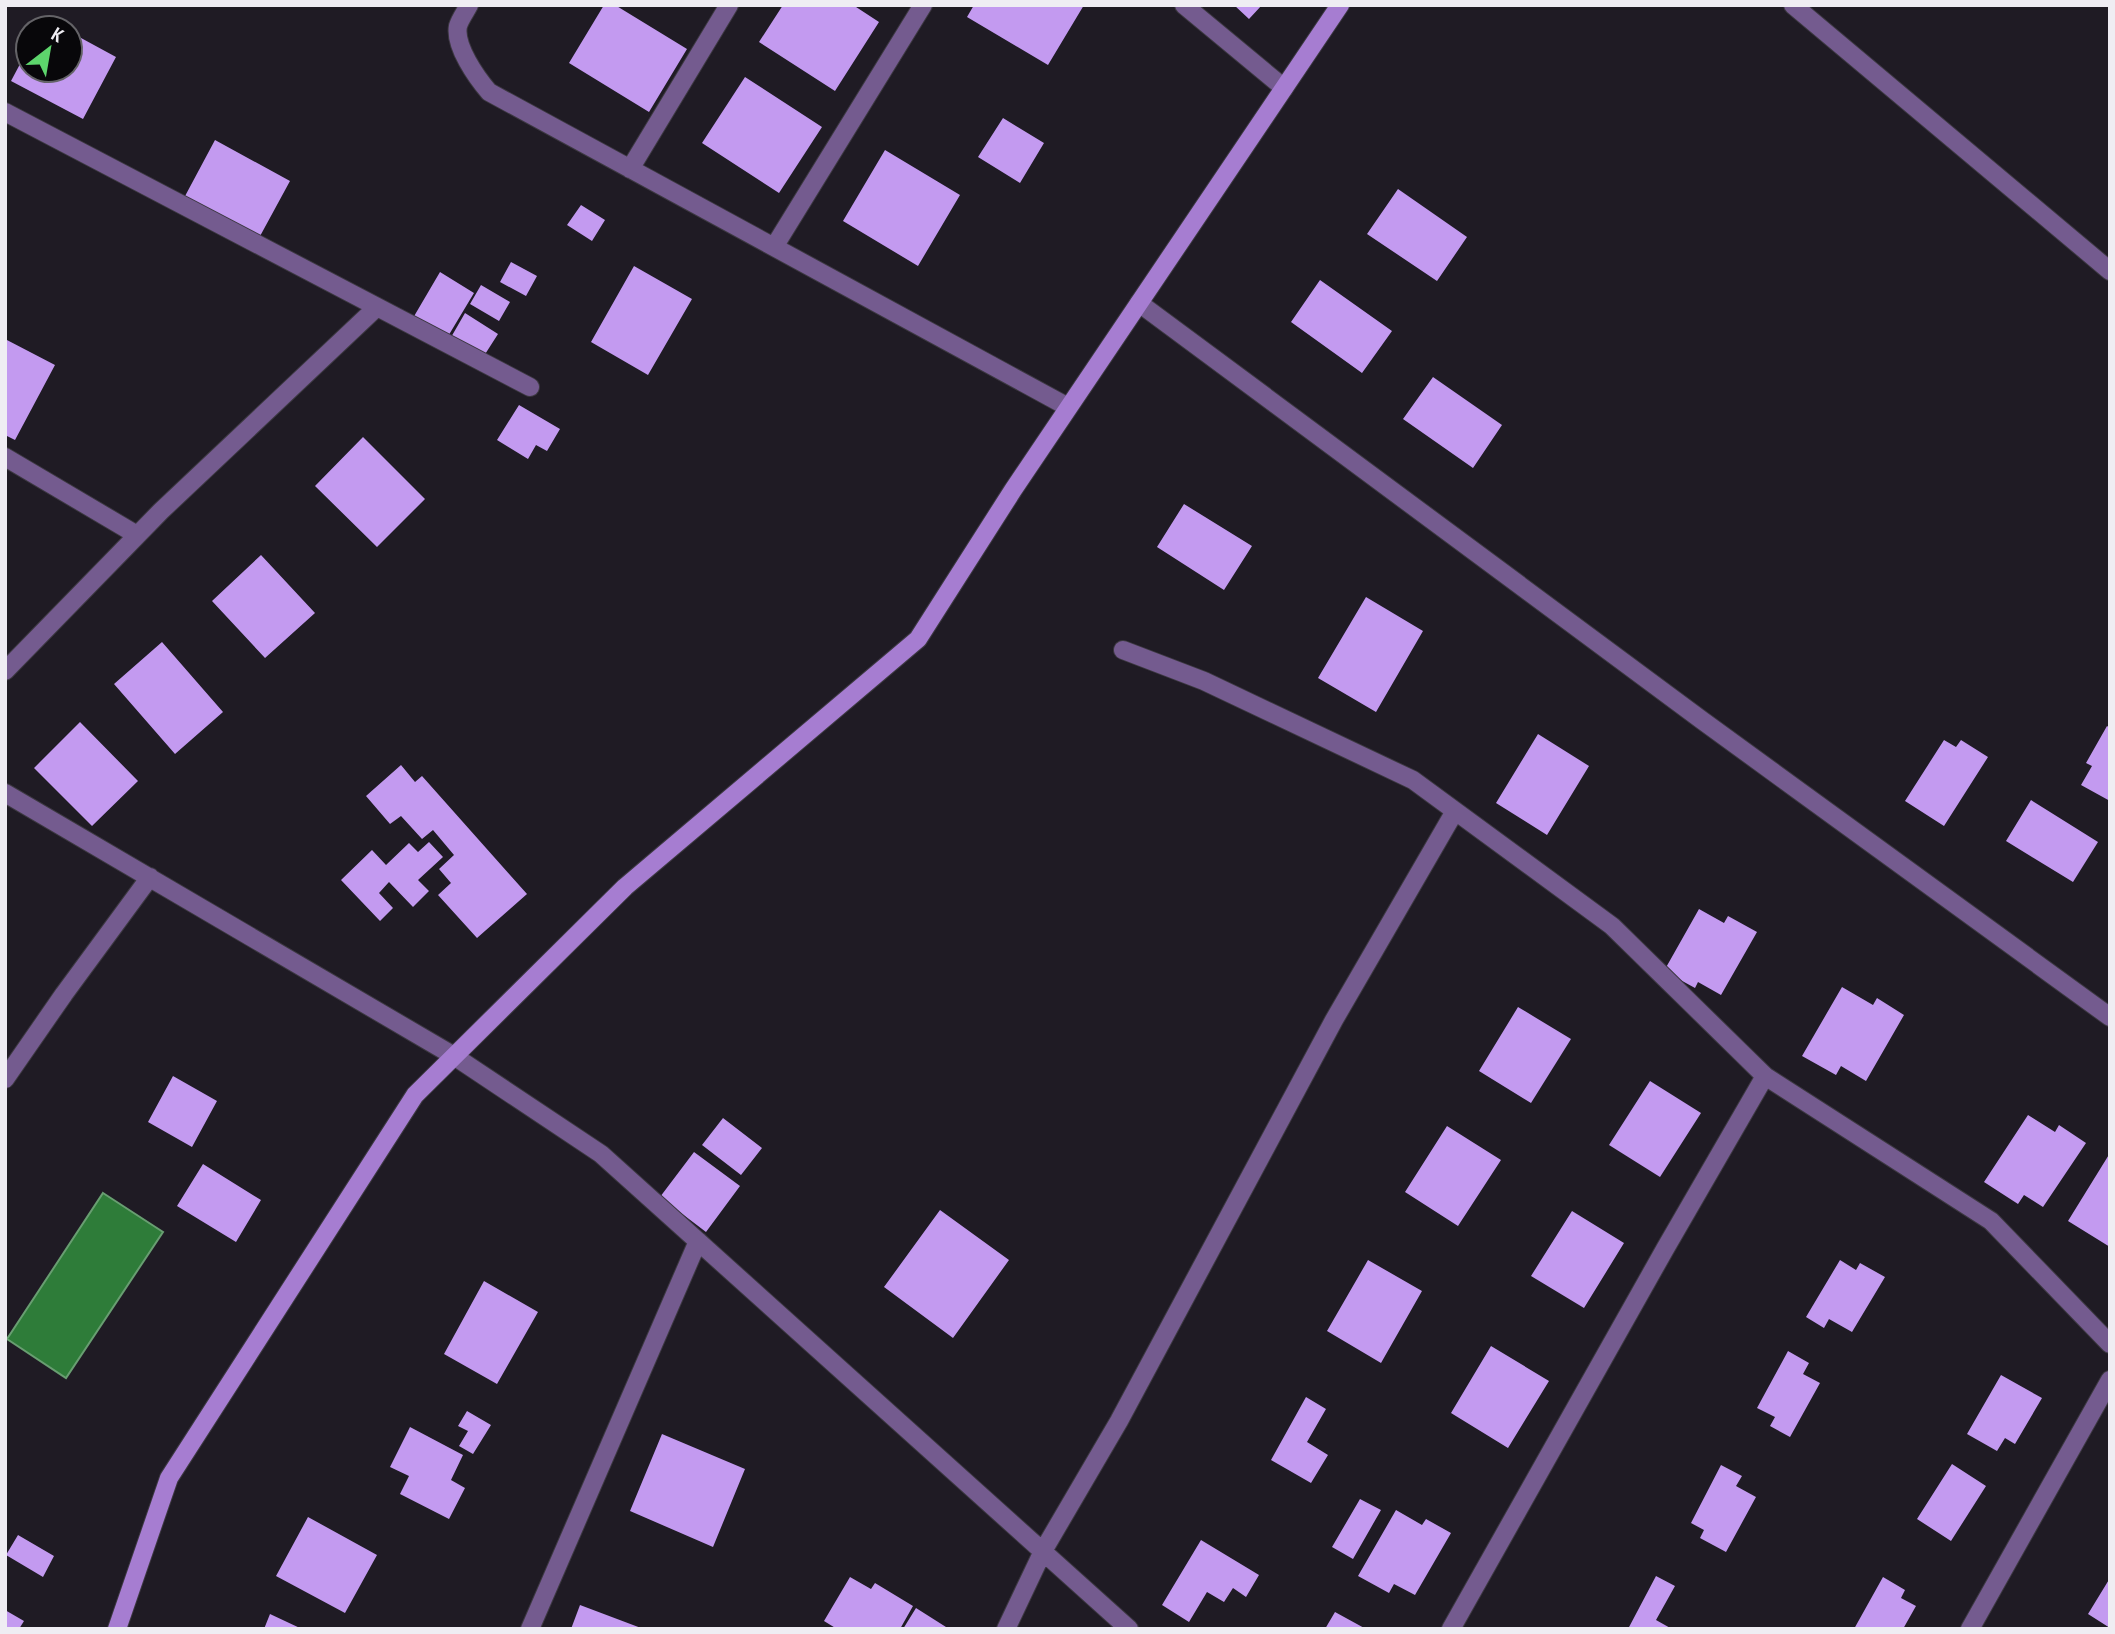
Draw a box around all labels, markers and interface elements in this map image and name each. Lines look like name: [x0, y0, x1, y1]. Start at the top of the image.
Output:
north arrow: [14, 14, 84, 84]
text: K: [47, 22, 68, 47]

